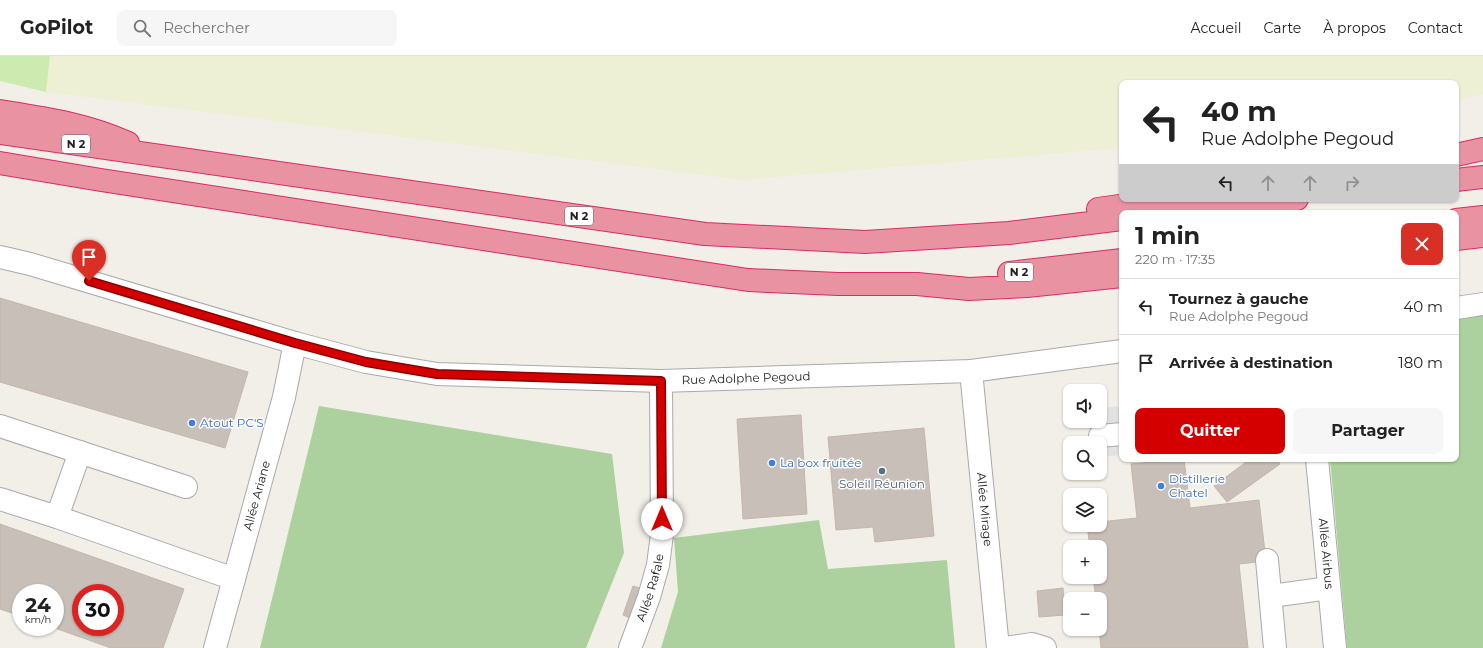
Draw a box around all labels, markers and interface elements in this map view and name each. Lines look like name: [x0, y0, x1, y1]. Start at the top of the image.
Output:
search box: [117, 10, 397, 46]
text: GoPilot: [20, 16, 93, 39]
icon: search: [131, 17, 153, 39]
text: Rechercher: [163, 18, 250, 37]
text: Accueil: [1191, 19, 1242, 37]
text: Carte: [1264, 19, 1301, 37]
text: À propos: [1323, 19, 1386, 37]
text: Contact: [1408, 19, 1463, 37]
text: 40 m: [1201, 94, 1277, 128]
icon: left: [1135, 96, 1187, 148]
text: Rue Adolphe Pegoud: [1201, 128, 1394, 150]
road number: N 2: [62, 135, 90, 153]
icon: left: [1215, 172, 1237, 194]
icon: ahead: [1257, 172, 1279, 194]
icon: ahead: [1299, 172, 1321, 194]
icon: right: [1341, 172, 1363, 194]
road number: N 2: [565, 207, 593, 225]
text: 1 min: [1135, 221, 1200, 250]
button: close: [1401, 223, 1443, 265]
pin: [72, 240, 106, 281]
icon: arrive: [78, 246, 100, 268]
text: 220 m · 17:35: [1135, 251, 1215, 267]
road number: N 2: [1005, 263, 1033, 281]
text: Tournez à gauche: [1169, 289, 1308, 308]
icon: left: [1135, 296, 1157, 318]
text: 40 m: [1403, 297, 1443, 316]
text: Rue Adolphe Pegoud: [1169, 308, 1309, 324]
icon: arrive: [1135, 352, 1157, 374]
text: Arrivée à destination: [1169, 353, 1333, 372]
text: 180 m: [1398, 353, 1443, 372]
street label: Rue Adolphe Pegoud: [681, 368, 811, 387]
map controls: [1063, 384, 1107, 636]
button: sound: [1063, 384, 1107, 428]
button: Quitter: [1135, 408, 1285, 454]
button: Partager: [1293, 408, 1443, 454]
place label: Atout PC'S: [200, 415, 264, 430]
marker: Atout PC'S: [187, 418, 197, 428]
button: search: [1063, 436, 1107, 480]
place label: La box fruitée: [780, 455, 862, 470]
marker: La box fruitée: [767, 458, 777, 468]
street label: Allée Ariane: [240, 459, 273, 532]
marker: Soleil Réunion: [877, 466, 887, 476]
place label: Distillerie Chatel: [1169, 471, 1225, 500]
street label: Allée Mirage: [974, 472, 996, 547]
place label: Soleil Réunion: [839, 476, 925, 491]
marker: Distillerie Chatel: [1156, 481, 1166, 491]
button: layers: [1063, 488, 1107, 532]
position arrow: [641, 498, 683, 540]
street label: Allée Airbus: [1316, 517, 1337, 590]
button: +: [1063, 540, 1107, 584]
street label: Allée Rafale: [633, 553, 666, 623]
speed limit sign: 30: [72, 584, 124, 636]
button: −: [1063, 592, 1107, 636]
text: 24: [25, 593, 51, 617]
text: km/h: [25, 613, 51, 626]

